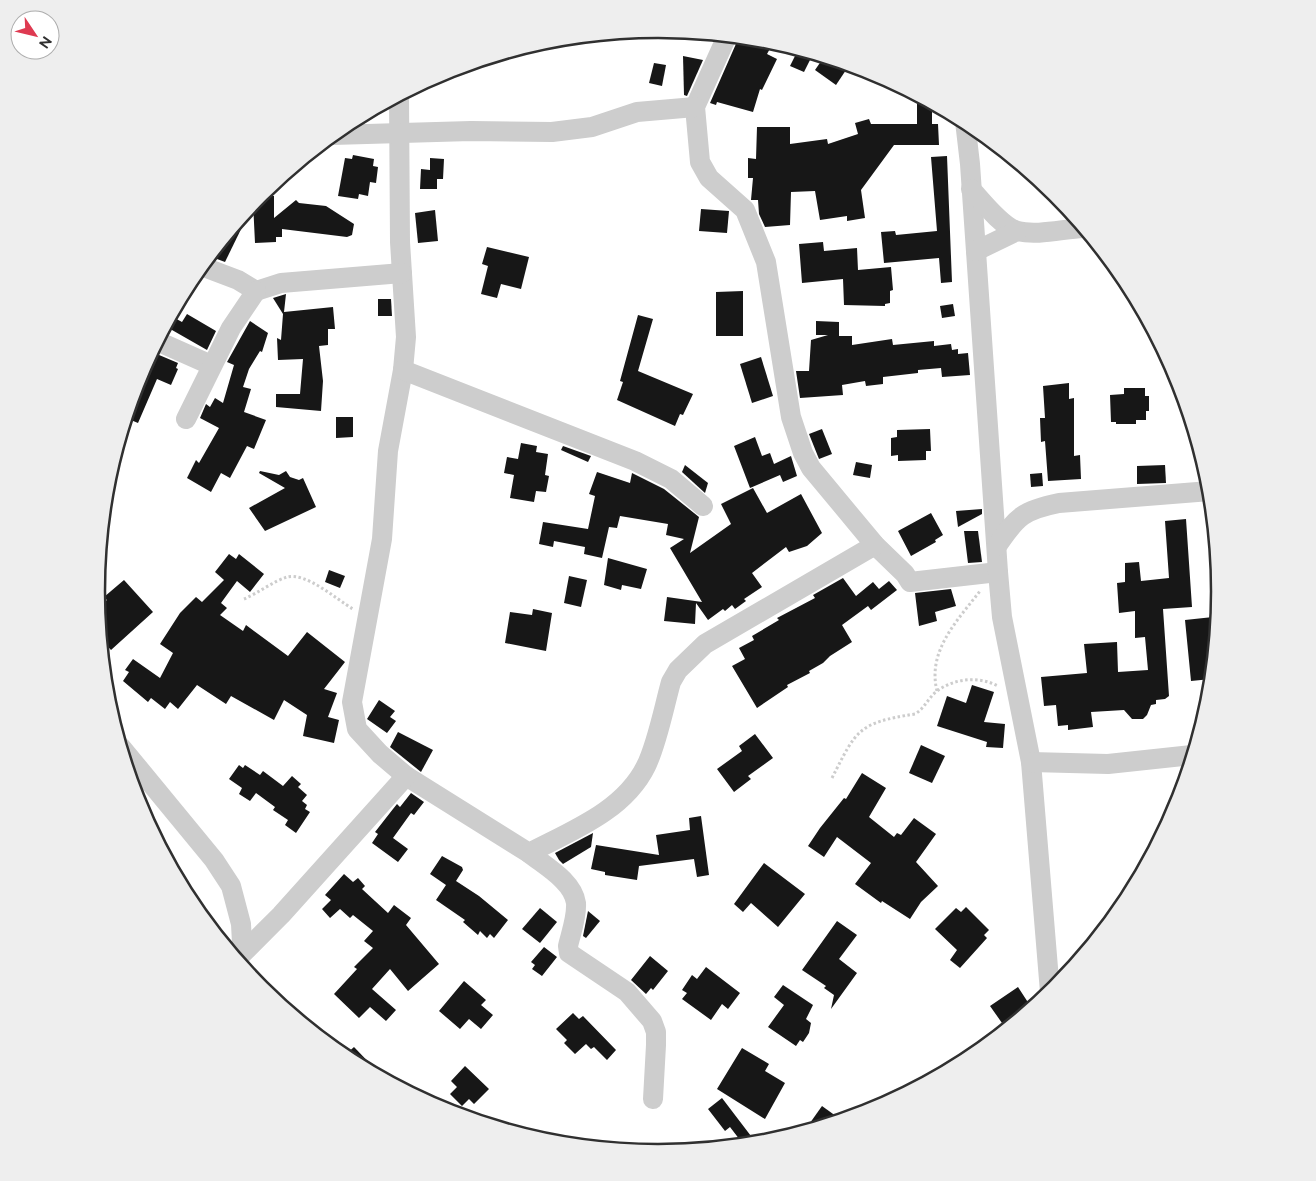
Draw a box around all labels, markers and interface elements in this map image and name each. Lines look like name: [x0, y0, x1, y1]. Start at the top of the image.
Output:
north arrow: [10, 10, 60, 60]
text: N: [36, 33, 55, 51]

